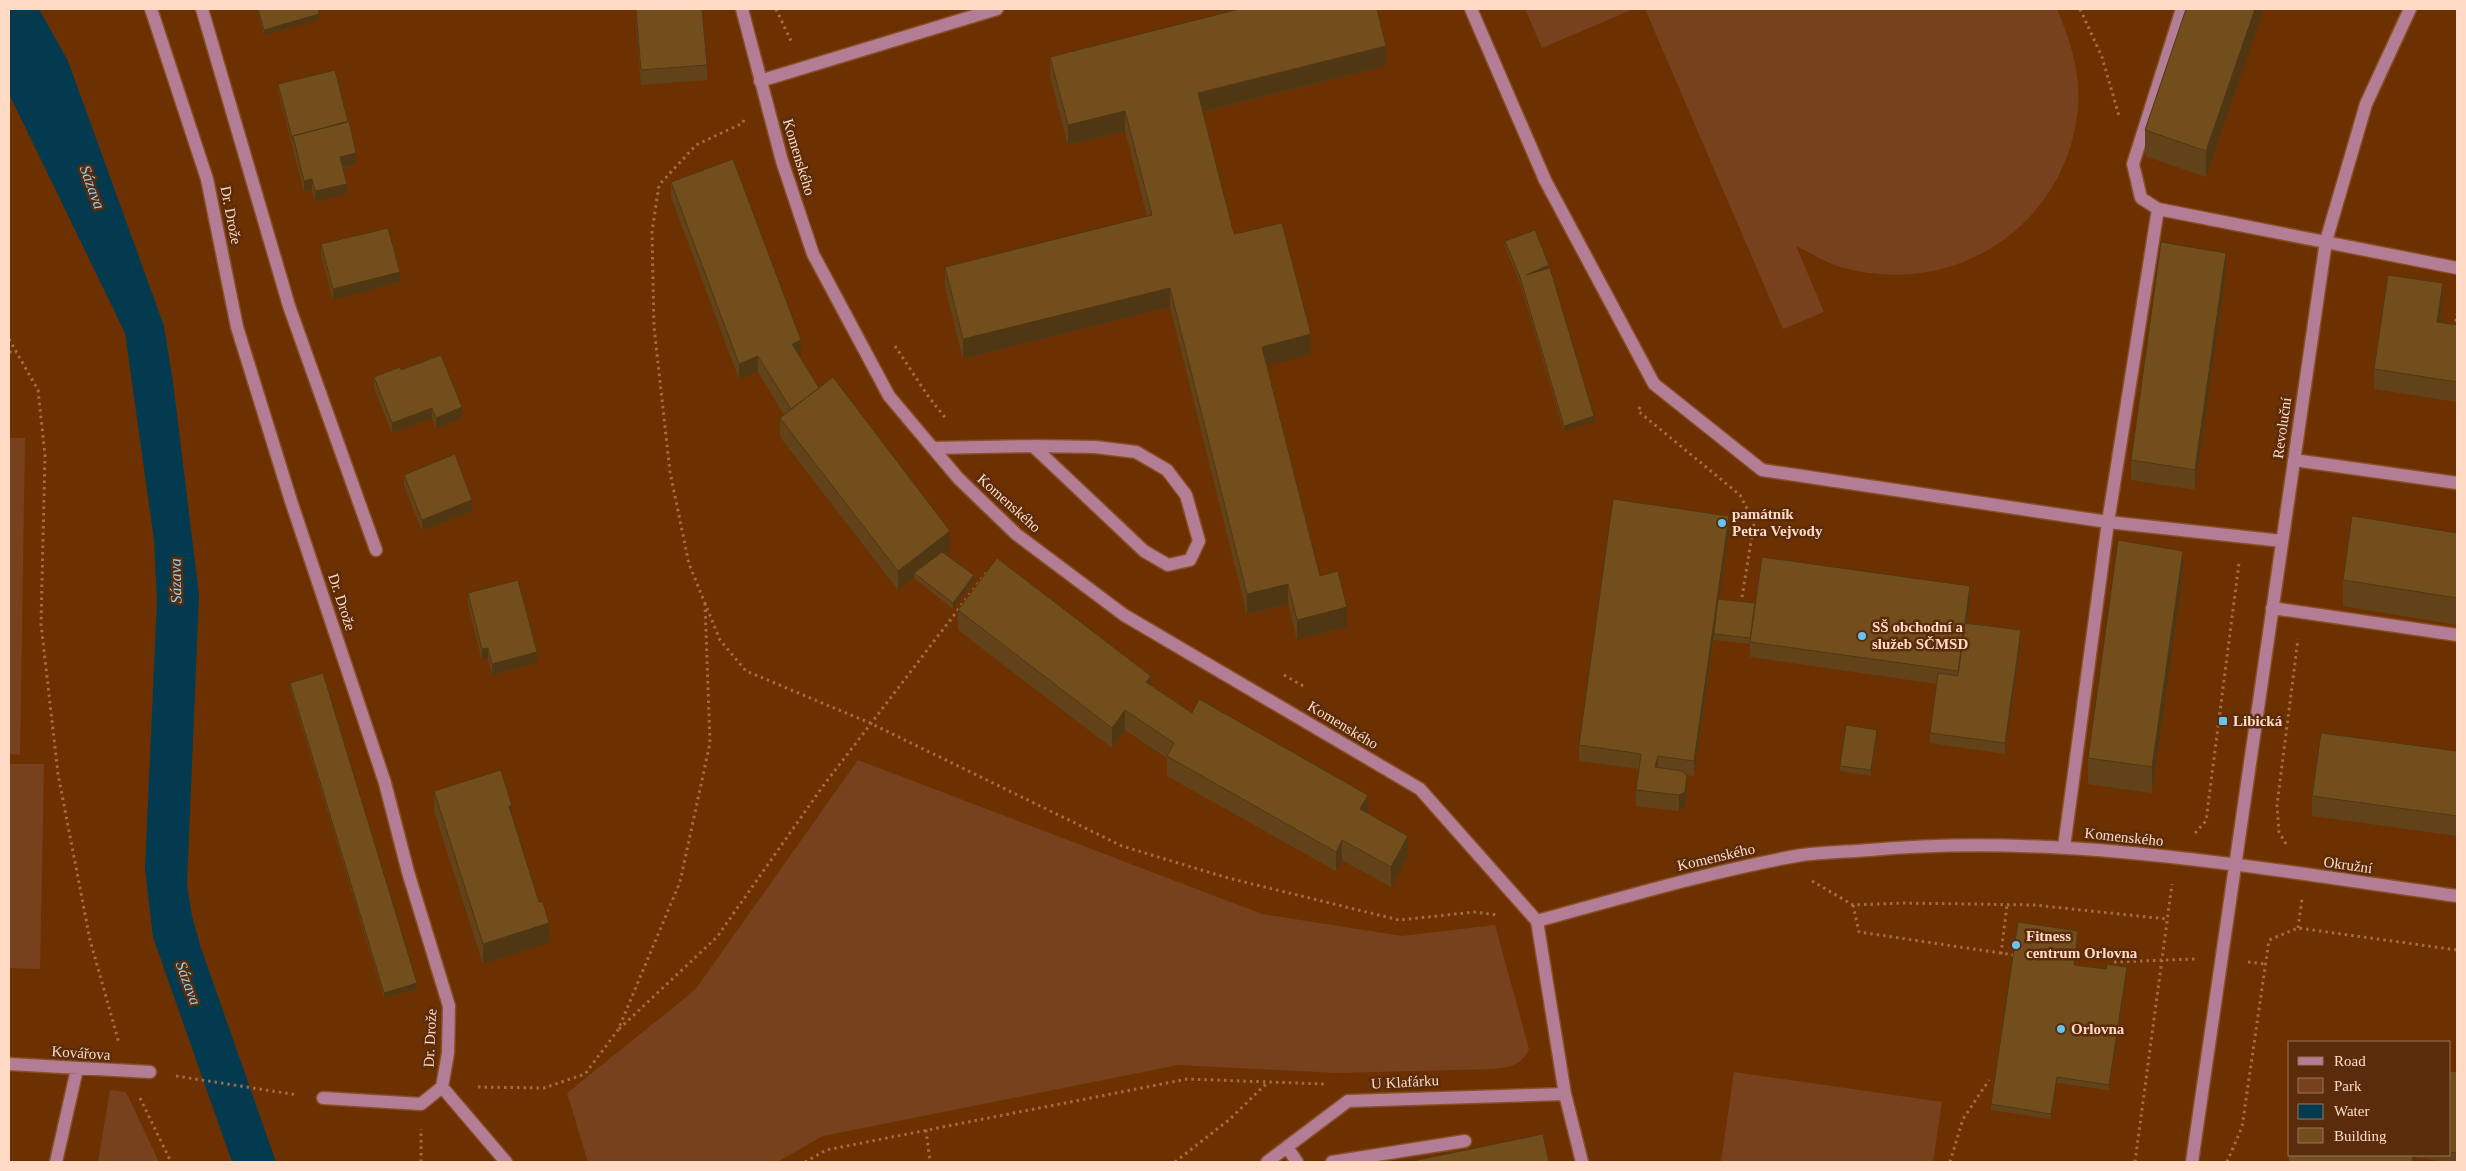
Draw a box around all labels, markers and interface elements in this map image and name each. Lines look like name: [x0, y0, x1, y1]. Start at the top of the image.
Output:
street label: Komenského: [780, 117, 818, 197]
water label: Sázava: [77, 163, 108, 211]
street label: Dr. Drože: [218, 184, 245, 246]
street label: Revoluční: [2270, 396, 2294, 460]
street label: Komenského: [974, 471, 1044, 535]
place label: památník Petra Vejvody: [1732, 506, 1823, 539]
marker: památník Petra Vejvody: [1716, 517, 1728, 529]
water label: Sázava: [167, 558, 184, 604]
street label: Dr. Drože: [325, 571, 359, 633]
place label: SŠ obchodní a služeb SČMSD: [1872, 619, 1968, 652]
marker: SŠ obchodní a služeb SČMSD: [1856, 630, 1868, 642]
street label: Komenského: [1305, 698, 1381, 752]
place label: Libická: [2233, 713, 2283, 729]
marker: Libická: [2217, 715, 2229, 727]
street label: Komenského: [2084, 825, 2164, 849]
street label: Komenského: [1676, 840, 1756, 874]
street label: Okružní: [2323, 854, 2373, 876]
place label: Fitness centrum Orlovna: [2026, 928, 2138, 961]
marker: Fitness centrum Orlovna: [2010, 939, 2022, 951]
water label: Sázava: [173, 959, 204, 1007]
street label: Dr. Drože: [420, 1008, 440, 1068]
place label: Orlovna: [2071, 1021, 2125, 1037]
marker: Orlovna: [2055, 1023, 2067, 1035]
legend: [2288, 1041, 2451, 1156]
street label: Kovářova: [51, 1043, 111, 1063]
text: Road: [2334, 1053, 2366, 1069]
street label: U Klafárku: [1371, 1072, 1440, 1092]
text: Park: [2334, 1078, 2362, 1094]
text: Water: [2334, 1103, 2369, 1119]
text: Building: [2334, 1128, 2387, 1144]

